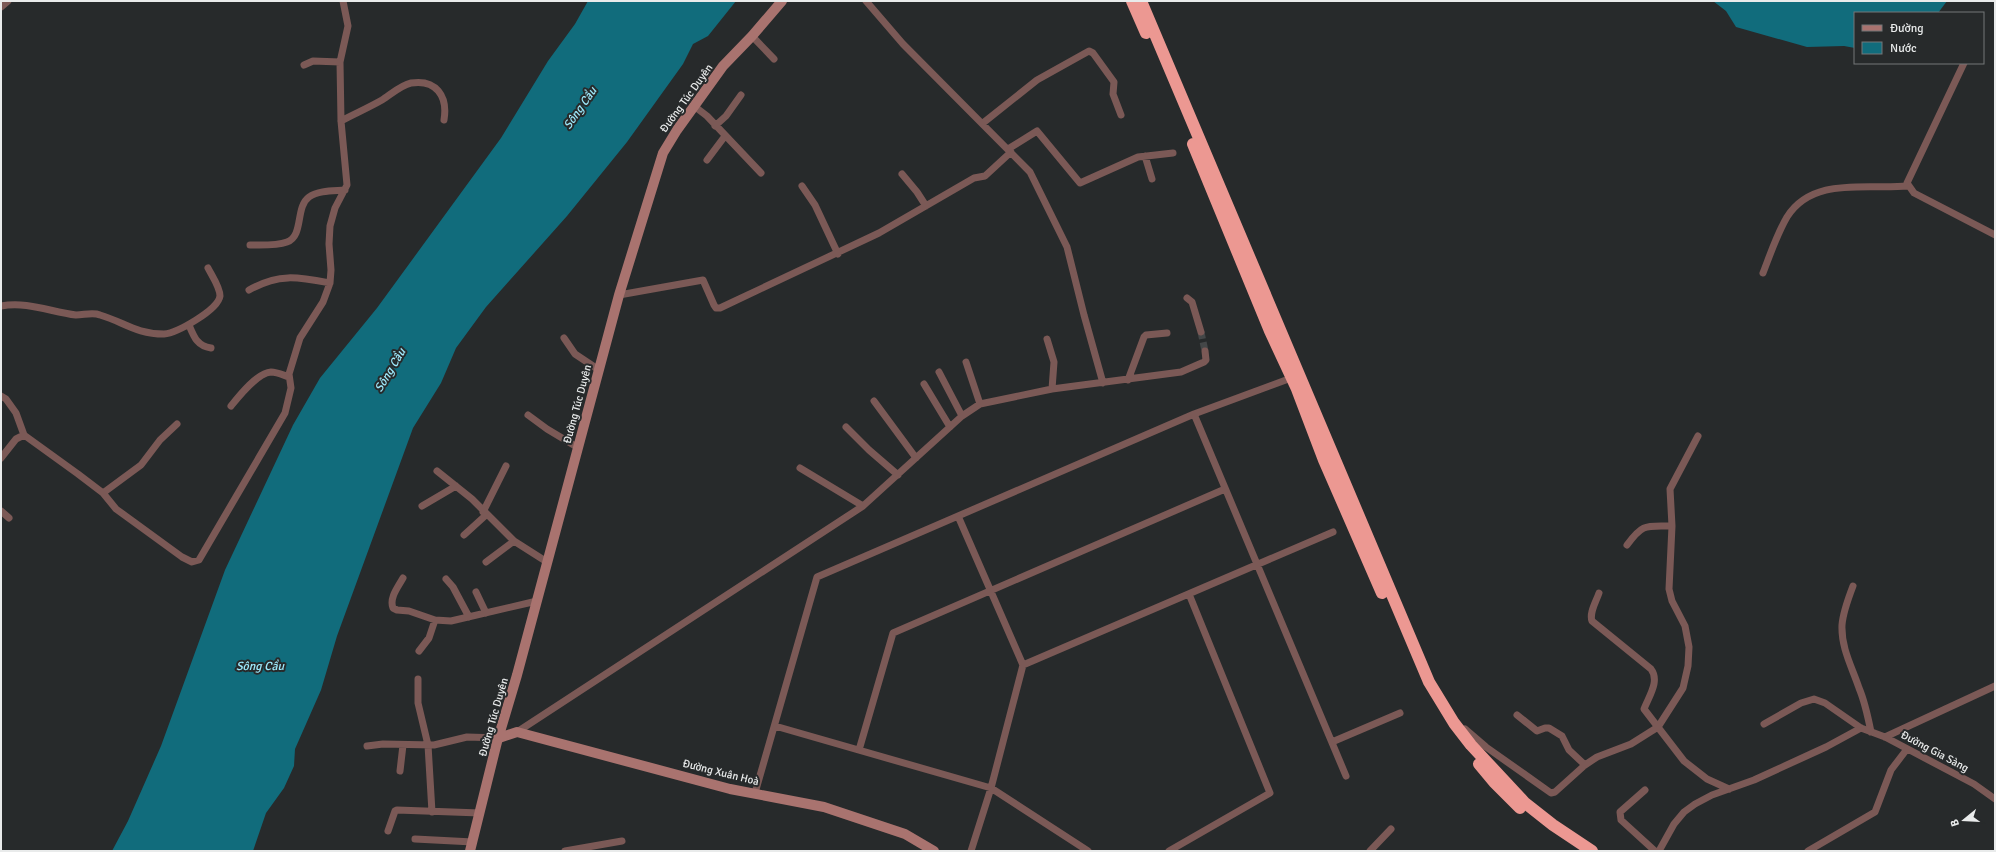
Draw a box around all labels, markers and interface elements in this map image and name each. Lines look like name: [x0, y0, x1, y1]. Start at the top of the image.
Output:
legend: [1854, 12, 1984, 64]
text: Đường: [1890, 21, 1924, 36]
text: Nước: [1890, 41, 1917, 56]
street label: Đường Túc Duyên: [657, 62, 716, 135]
water label: Sông Cầu: [560, 83, 601, 132]
water label: Sông Cầu: [372, 344, 410, 395]
street label: Đường Túc Duyên: [561, 363, 594, 445]
water label: Sông Cầu: [236, 659, 286, 674]
street label: Đường Túc Duyên: [476, 676, 511, 758]
street label: Đường Gia Sàng: [1899, 728, 1971, 775]
street label: Đường Xuân Hoà: [681, 757, 761, 788]
north arrow: [1944, 800, 1984, 840]
text: B: [1948, 817, 1962, 828]

